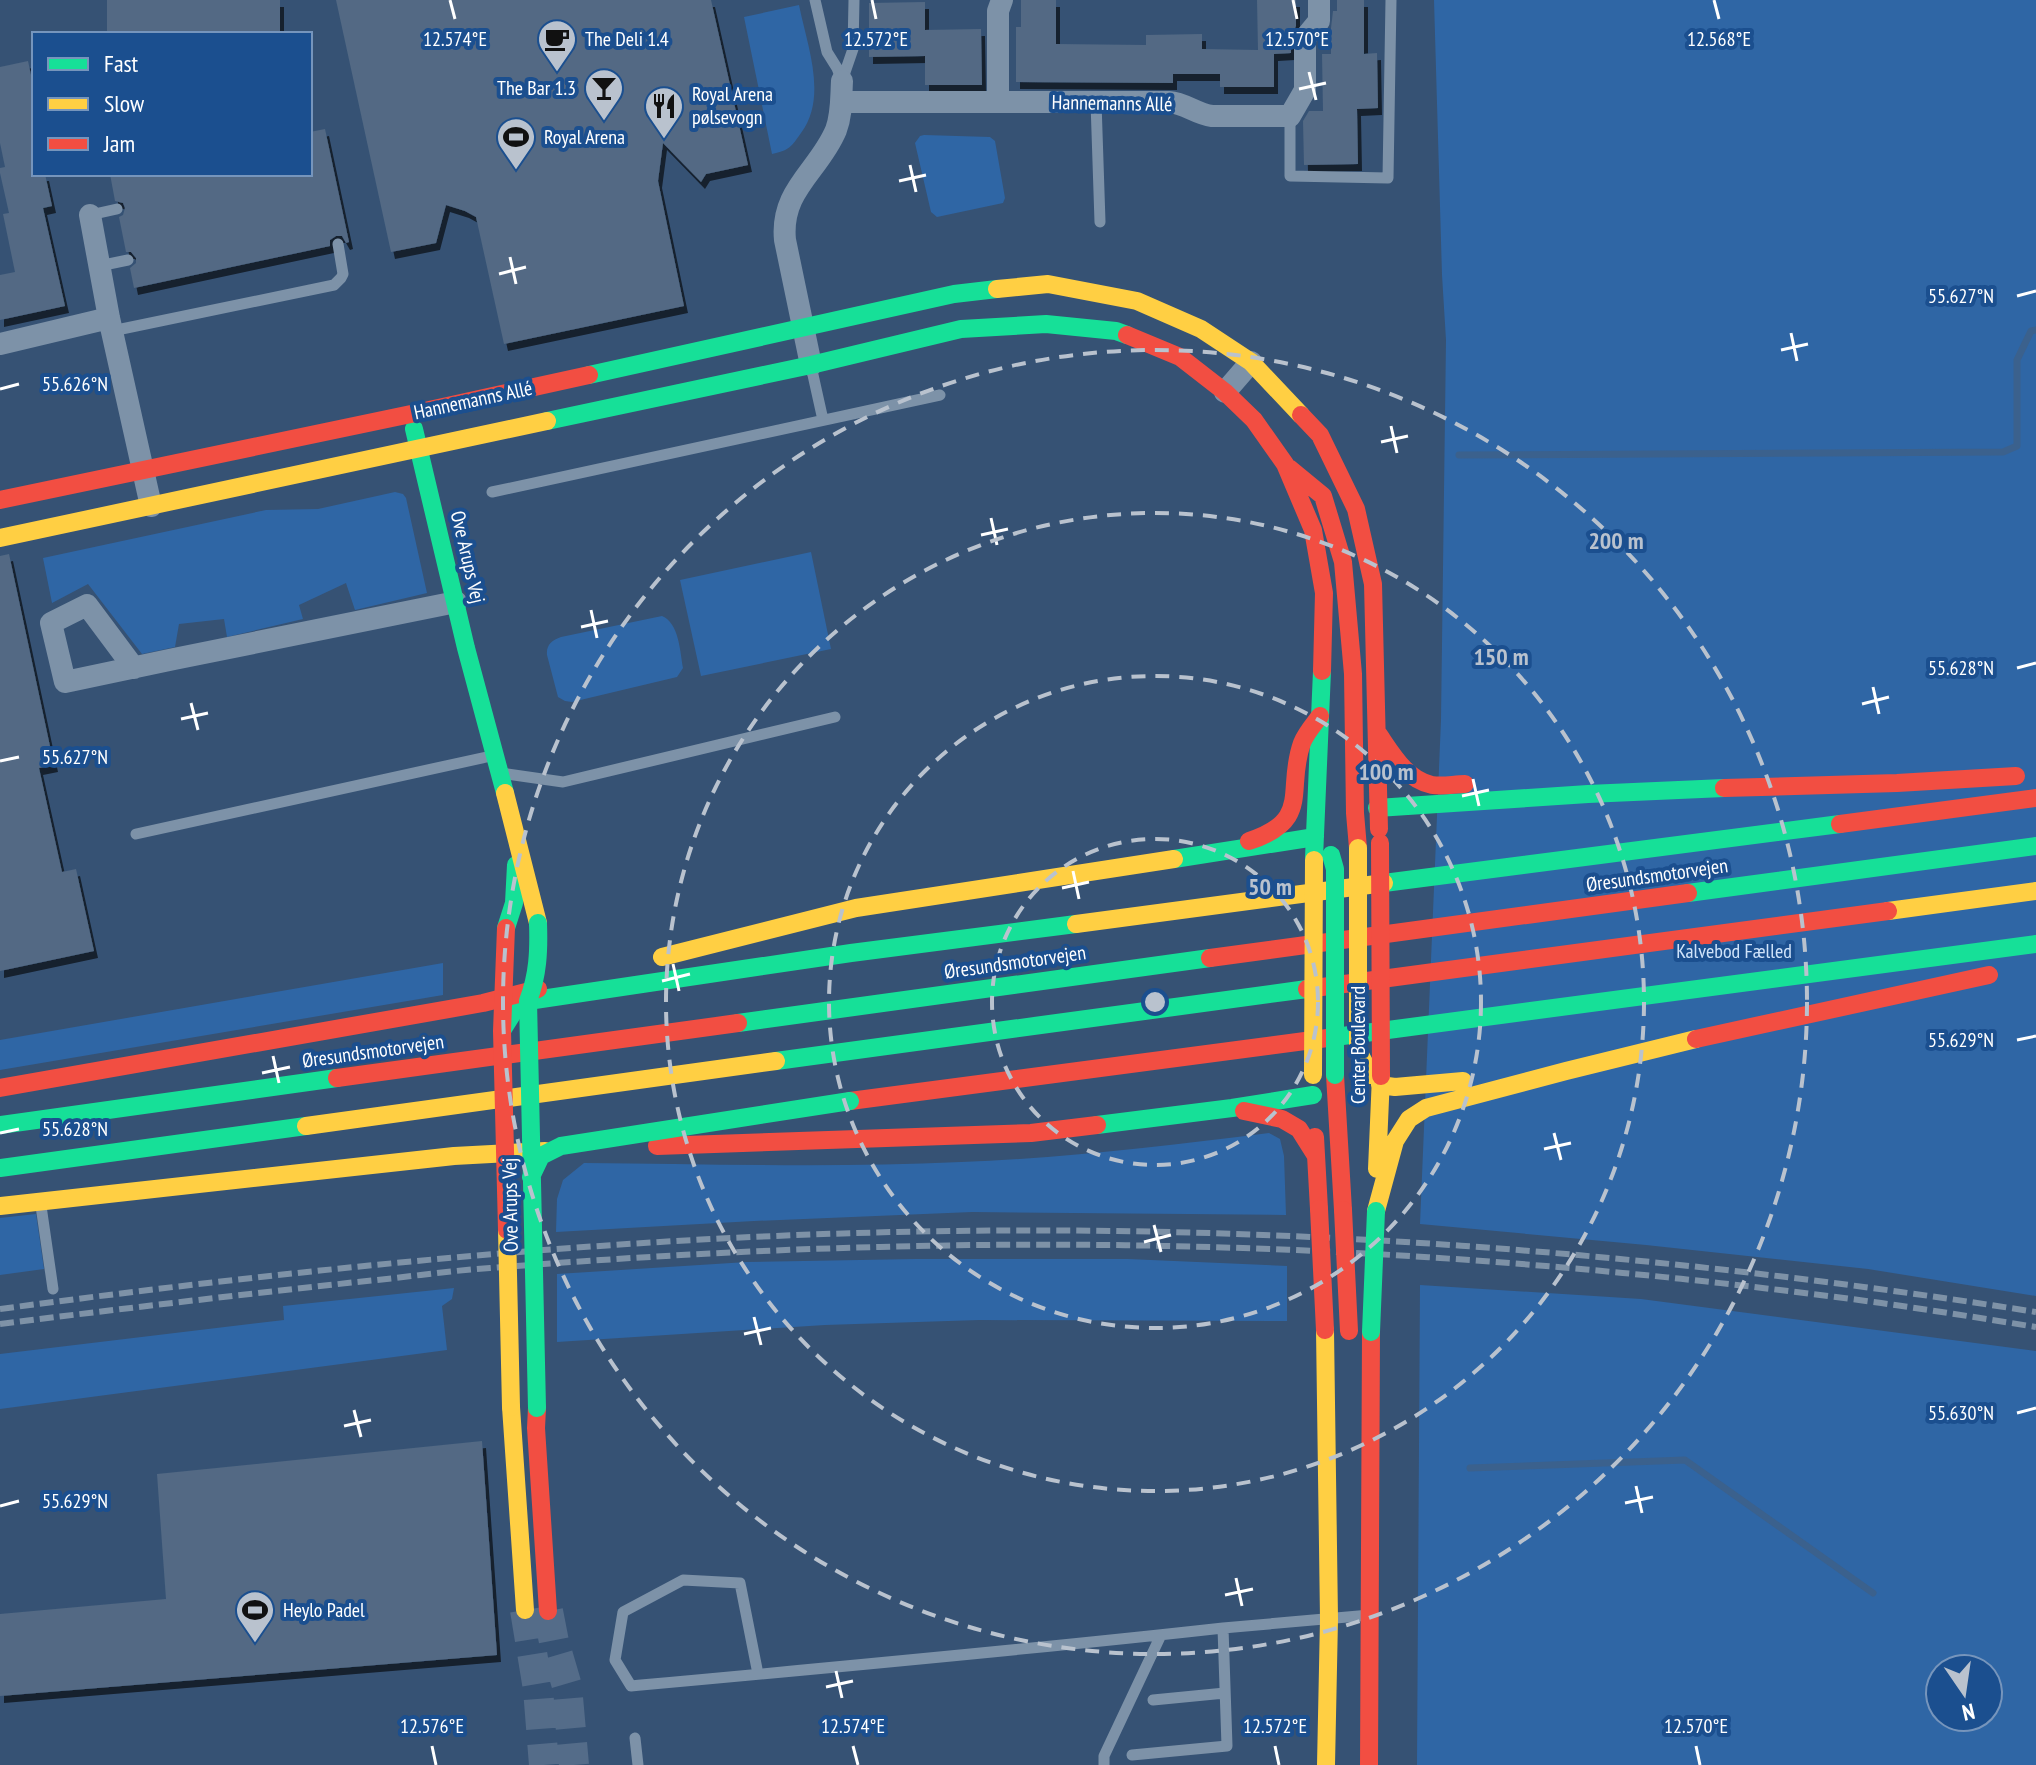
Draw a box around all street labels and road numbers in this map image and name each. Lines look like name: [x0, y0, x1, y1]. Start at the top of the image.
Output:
street label: Hannemanns Allé: [1051, 89, 1173, 117]
street label: Hannemanns Allé: [411, 375, 535, 425]
street label: Ove Arups Vej: [445, 508, 491, 606]
street label: Øresundsmotorvejen: [1584, 852, 1730, 898]
street label: Øresundsmotorvejen: [942, 939, 1088, 985]
street label: Center Boulevard: [1345, 986, 1371, 1104]
street label: Øresundsmotorvejen: [300, 1028, 446, 1074]
street label: Ove Arups Vej: [496, 1158, 524, 1252]

